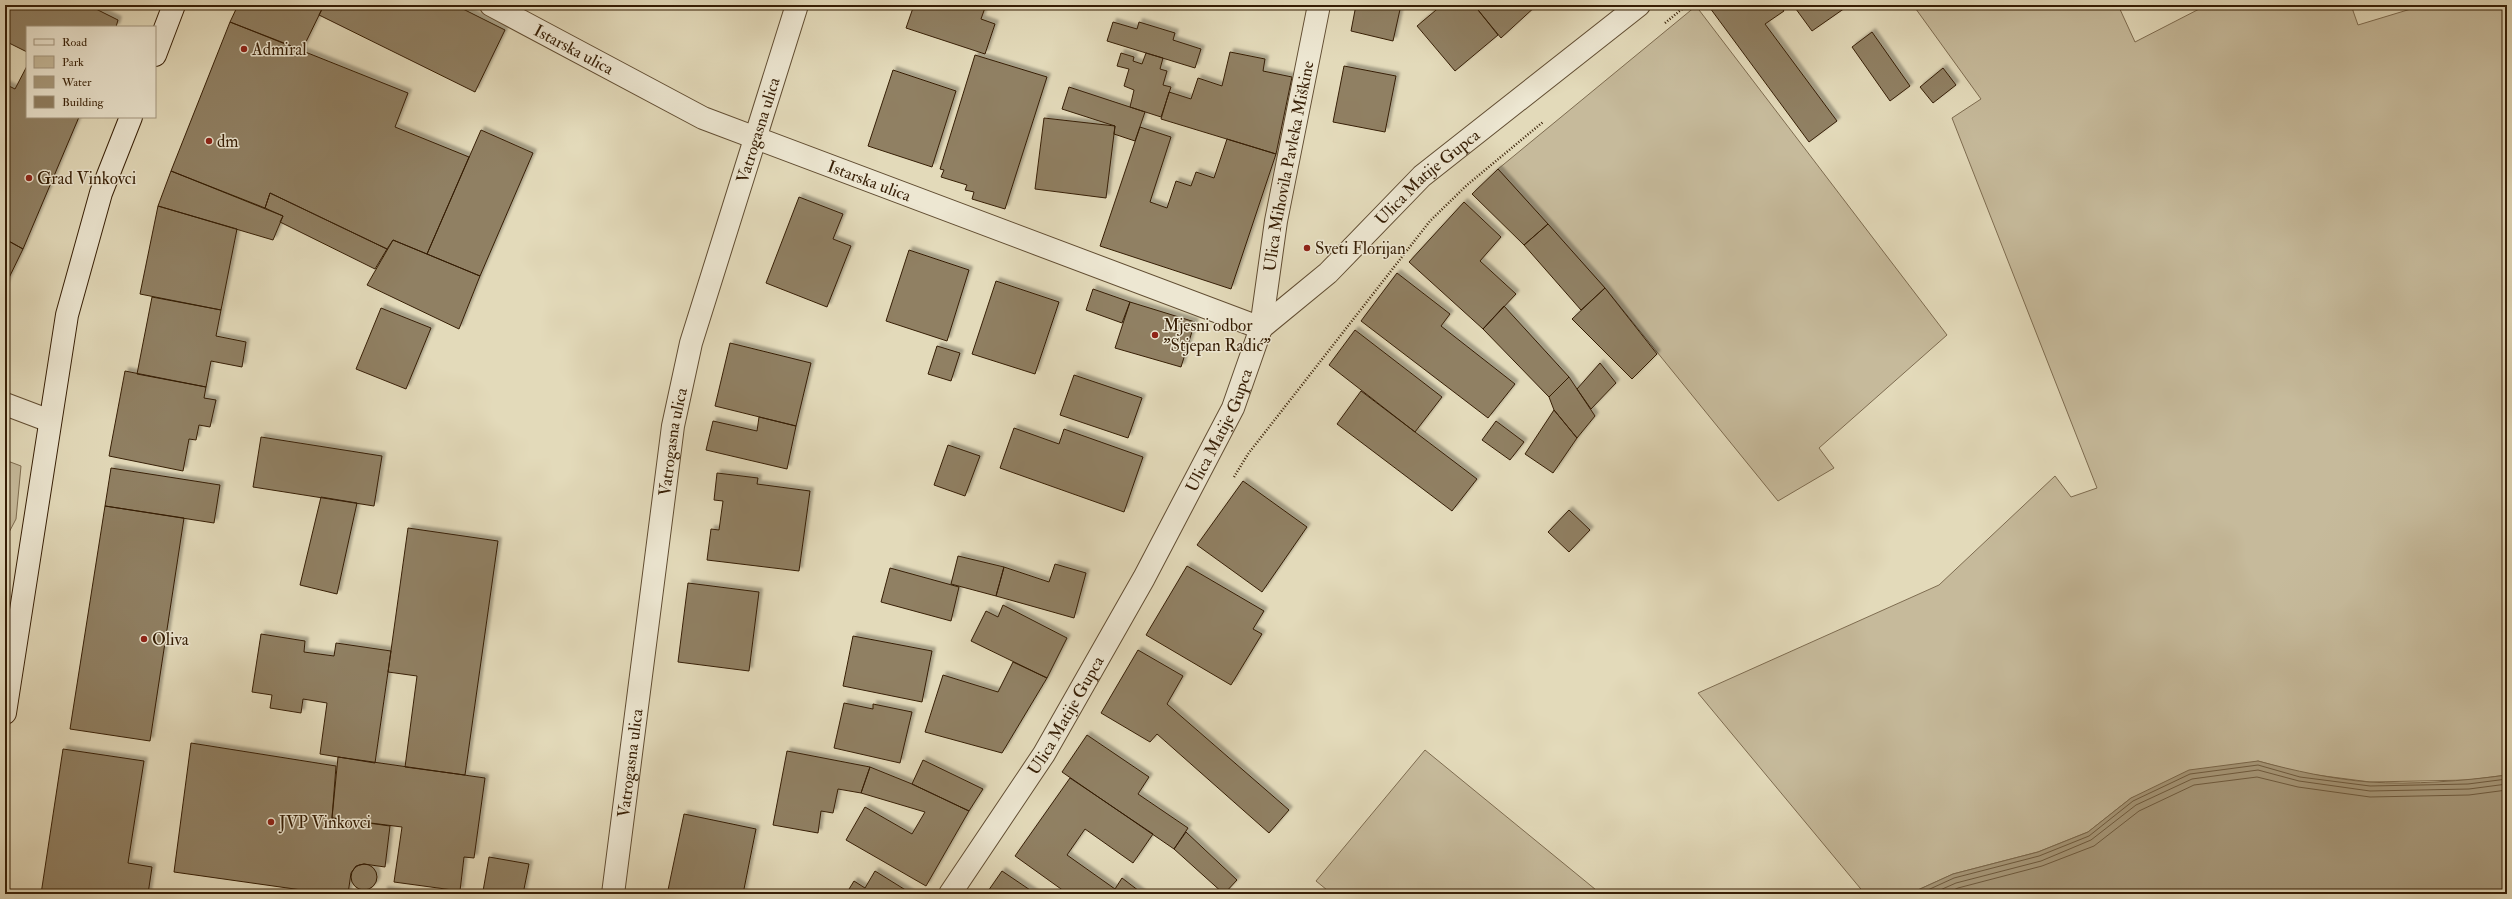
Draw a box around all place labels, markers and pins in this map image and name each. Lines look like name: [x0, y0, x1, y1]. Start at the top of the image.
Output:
place label: Admiral: [251, 39, 307, 60]
marker: Admiral: [239, 44, 249, 54]
place label: dm: [217, 131, 239, 152]
marker: dm: [204, 136, 214, 146]
place label: Grad Vinkovci: [37, 168, 137, 189]
marker: Grad Vinkovci: [24, 173, 34, 183]
place label: Sveti Florijan: [1315, 238, 1406, 259]
marker: Sveti Florijan: [1302, 243, 1312, 253]
place label: Mjesni odbor "Stjepan Radić": [1163, 315, 1271, 357]
marker: Mjesni odbor "Stjepan Radić": [1150, 330, 1160, 340]
place label: Oliva: [152, 629, 190, 650]
marker: Oliva: [139, 634, 149, 644]
place label: JVP Vinkovci: [278, 812, 372, 834]
marker: JVP Vinkovci: [266, 817, 276, 827]

